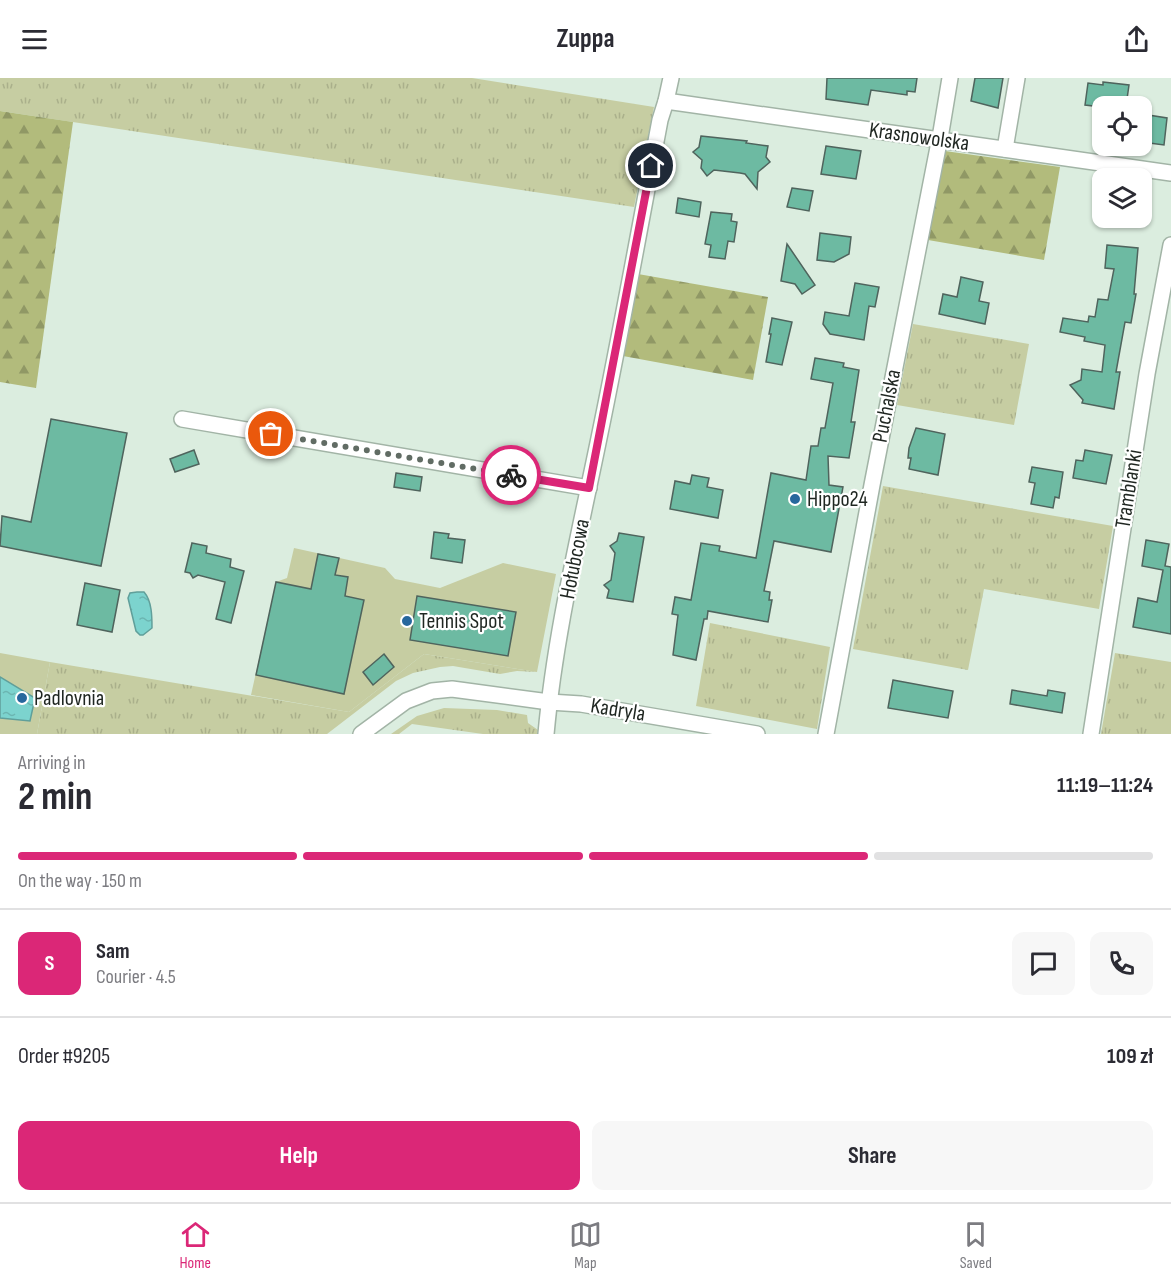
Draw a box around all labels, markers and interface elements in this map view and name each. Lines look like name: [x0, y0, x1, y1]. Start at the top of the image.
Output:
icon: menu: [18, 23, 51, 56]
text: Zuppa: [557, 23, 614, 55]
icon: share: [1120, 23, 1153, 56]
map controls: [1092, 96, 1152, 228]
button: locate: [1092, 96, 1152, 156]
street label: Krasnowolska: [867, 117, 971, 157]
pin: [625, 140, 676, 191]
icon: home: [634, 149, 667, 182]
button: layers: [1092, 168, 1152, 228]
street label: Puchalska: [867, 367, 907, 445]
pin: [245, 408, 296, 459]
icon: bag: [254, 417, 287, 450]
courier: [481, 445, 541, 505]
street label: Tramblanki: [1109, 448, 1149, 530]
icon: bike: [495, 459, 528, 492]
place label: Hippo24: [807, 486, 868, 513]
marker: Hippo24: [788, 492, 802, 506]
street label: Hołubcowa: [554, 517, 596, 601]
place label: Tennis Spot: [419, 608, 504, 635]
marker: Tennis Spot: [400, 614, 414, 628]
place label: Padlovnia: [34, 685, 104, 712]
marker: Padlovnia: [15, 691, 29, 705]
street label: Kadryla: [589, 692, 647, 728]
text: Arriving in: [18, 751, 86, 775]
text: 11:19–11:24: [1057, 772, 1153, 799]
text: 2 min: [18, 774, 92, 821]
text: On the way · 150 m: [18, 869, 142, 893]
button: chat: [1012, 932, 1075, 995]
button: phone: [1090, 932, 1153, 995]
text: Sam: [96, 938, 130, 965]
text: S: [45, 950, 54, 977]
text: Courier · 4.5: [96, 965, 176, 989]
text: Order #9205: [18, 1043, 110, 1070]
text: 109 zł: [1107, 1043, 1153, 1070]
button: Help: [18, 1121, 580, 1190]
button: Share: [592, 1121, 1153, 1190]
tab: Home: [179, 1218, 212, 1273]
tab: Map: [569, 1218, 602, 1273]
tab: Saved: [959, 1218, 992, 1273]

